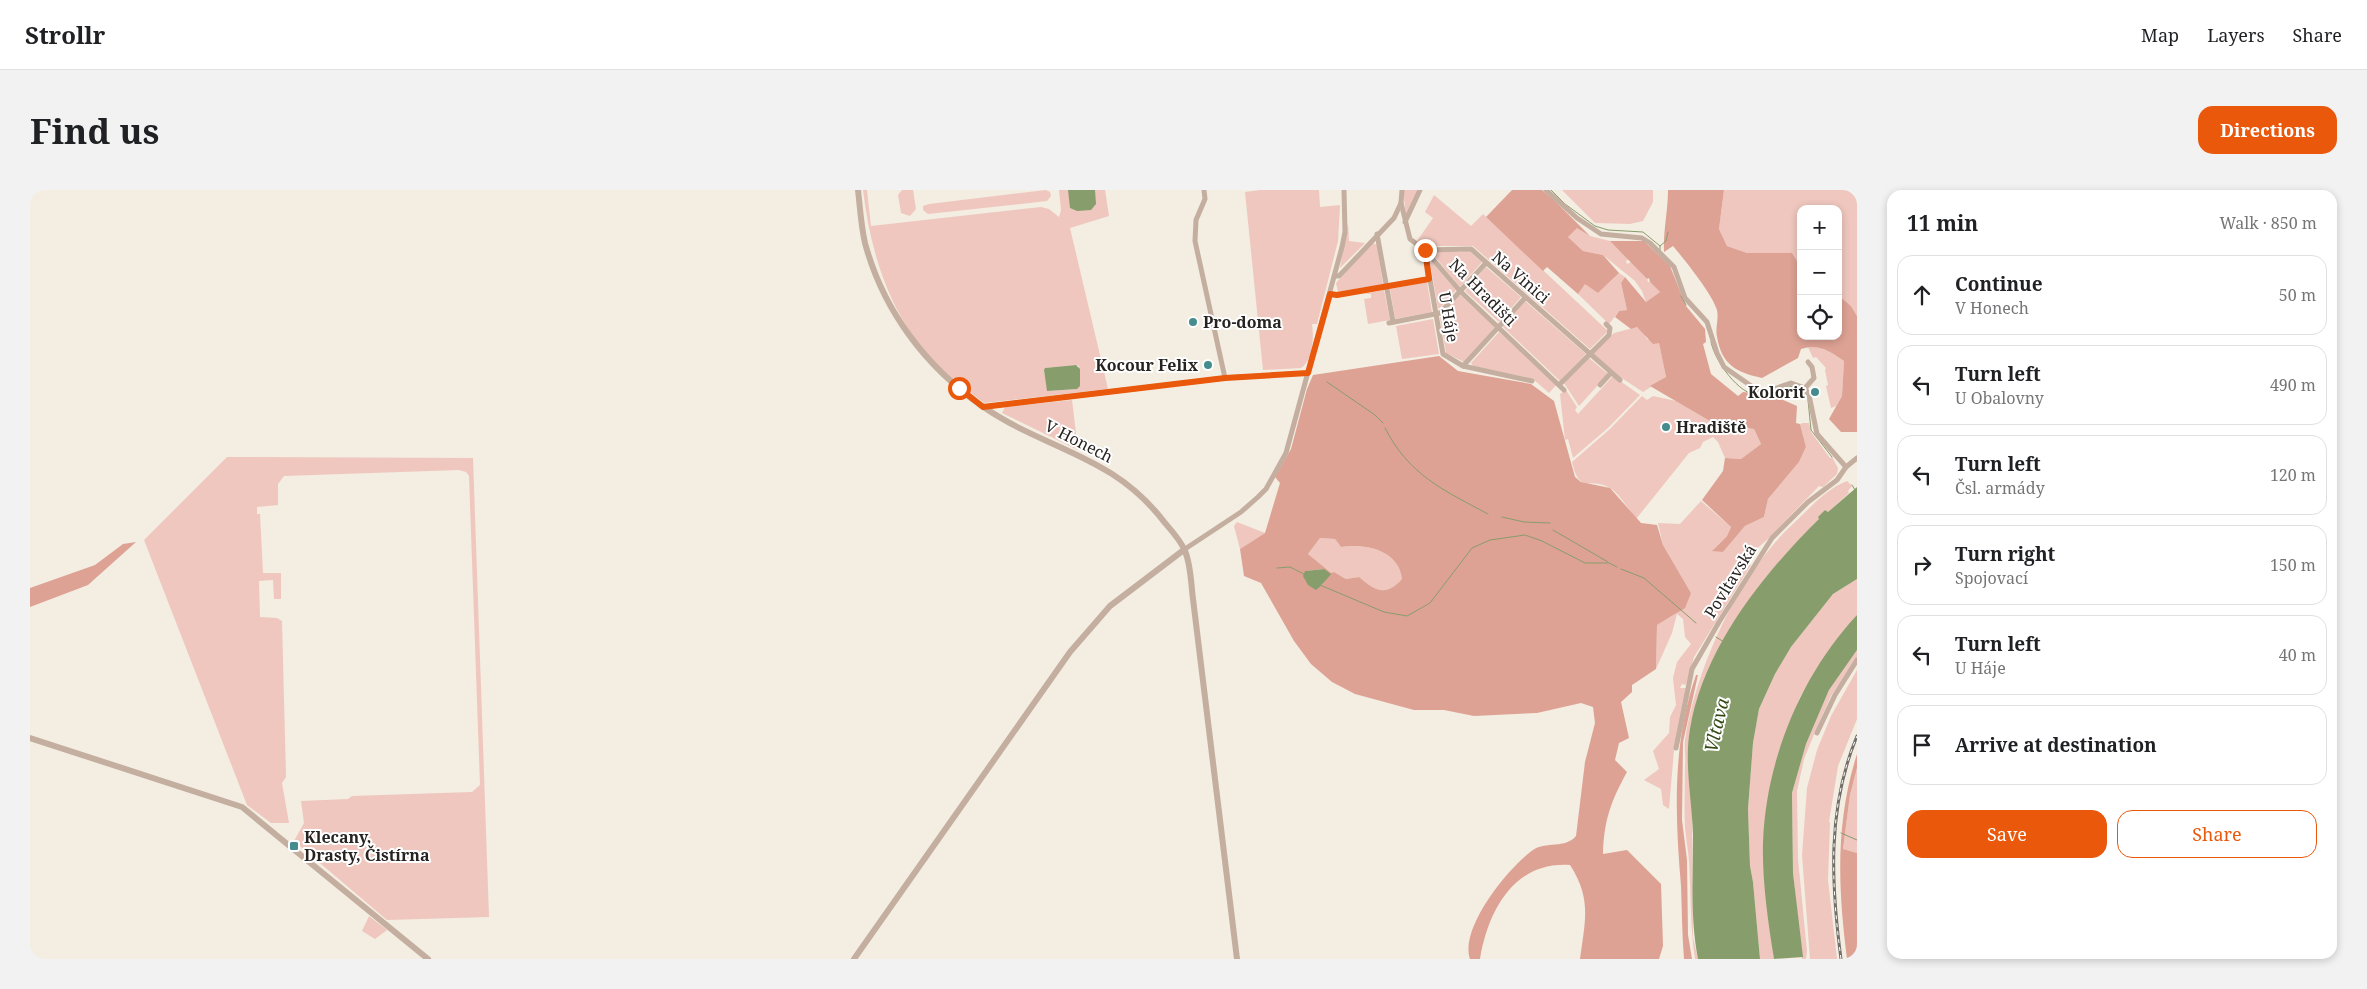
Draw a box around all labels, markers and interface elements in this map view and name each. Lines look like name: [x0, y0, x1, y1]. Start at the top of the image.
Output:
text: Strollr: [25, 18, 105, 51]
text: Map: [2141, 23, 2179, 47]
text: Layers: [2207, 23, 2265, 47]
text: Share: [2293, 23, 2342, 47]
button: Directions: [2198, 106, 2337, 154]
text: Find us: [30, 107, 159, 154]
map controls: [1797, 205, 1842, 340]
button: +: [1797, 205, 1842, 250]
text: 11 min: [1907, 209, 1978, 237]
text: Walk · 850 m: [2220, 212, 2317, 234]
route end: [1414, 239, 1437, 262]
street label: Na Vinici: [1487, 246, 1555, 308]
button: −: [1797, 250, 1842, 295]
street label: Na Hradišti: [1444, 253, 1522, 331]
text: Continue: [1955, 271, 2043, 297]
icon: ahead: [1908, 281, 1936, 309]
text: 50 m: [2279, 284, 2316, 306]
street label: U Háje: [1434, 290, 1464, 344]
button: locate: [1797, 295, 1842, 340]
text: V Honech: [1955, 297, 2029, 319]
place label: Pro-doma: [1203, 311, 1282, 333]
marker: Pro-doma: [1187, 316, 1199, 328]
place label: Kocour Felix: [1095, 354, 1199, 376]
marker: Kocour Felix: [1202, 359, 1214, 371]
text: Turn left: [1955, 361, 2041, 387]
icon: left: [1908, 371, 1936, 399]
text: 490 m: [2270, 374, 2316, 396]
route start: [948, 377, 971, 400]
place label: Kolorit: [1748, 381, 1806, 403]
marker: Kolorit: [1809, 386, 1821, 398]
text: U Obalovny: [1955, 387, 2044, 409]
street label: V Honech: [1041, 414, 1117, 468]
place label: Hradiště: [1676, 416, 1746, 438]
marker: Hradiště: [1660, 421, 1672, 433]
text: Turn left: [1955, 451, 2041, 477]
icon: left: [1908, 461, 1936, 489]
text: 120 m: [2270, 464, 2316, 486]
text: Čsl. armády: [1955, 477, 2045, 499]
street label: Povltavská: [1699, 540, 1761, 622]
text: Turn right: [1955, 541, 2055, 567]
icon: right: [1908, 551, 1936, 579]
text: 150 m: [2270, 554, 2316, 576]
text: Spojovací: [1955, 567, 2028, 589]
text: Turn left: [1955, 631, 2041, 657]
icon: left: [1908, 641, 1936, 669]
text: 40 m: [2279, 644, 2316, 666]
text: U Háje: [1955, 657, 2006, 679]
water label: Vltava: [1698, 695, 1734, 754]
icon: arrive: [1908, 731, 1936, 759]
text: Arrive at destination: [1955, 732, 2157, 758]
button: Save: [1907, 810, 2107, 858]
button: Share: [2117, 810, 2317, 858]
place label: Klecany, Drasty, Čistírna: [304, 826, 430, 866]
marker: Klecany, Drasty, Čistírna: [288, 840, 300, 852]

